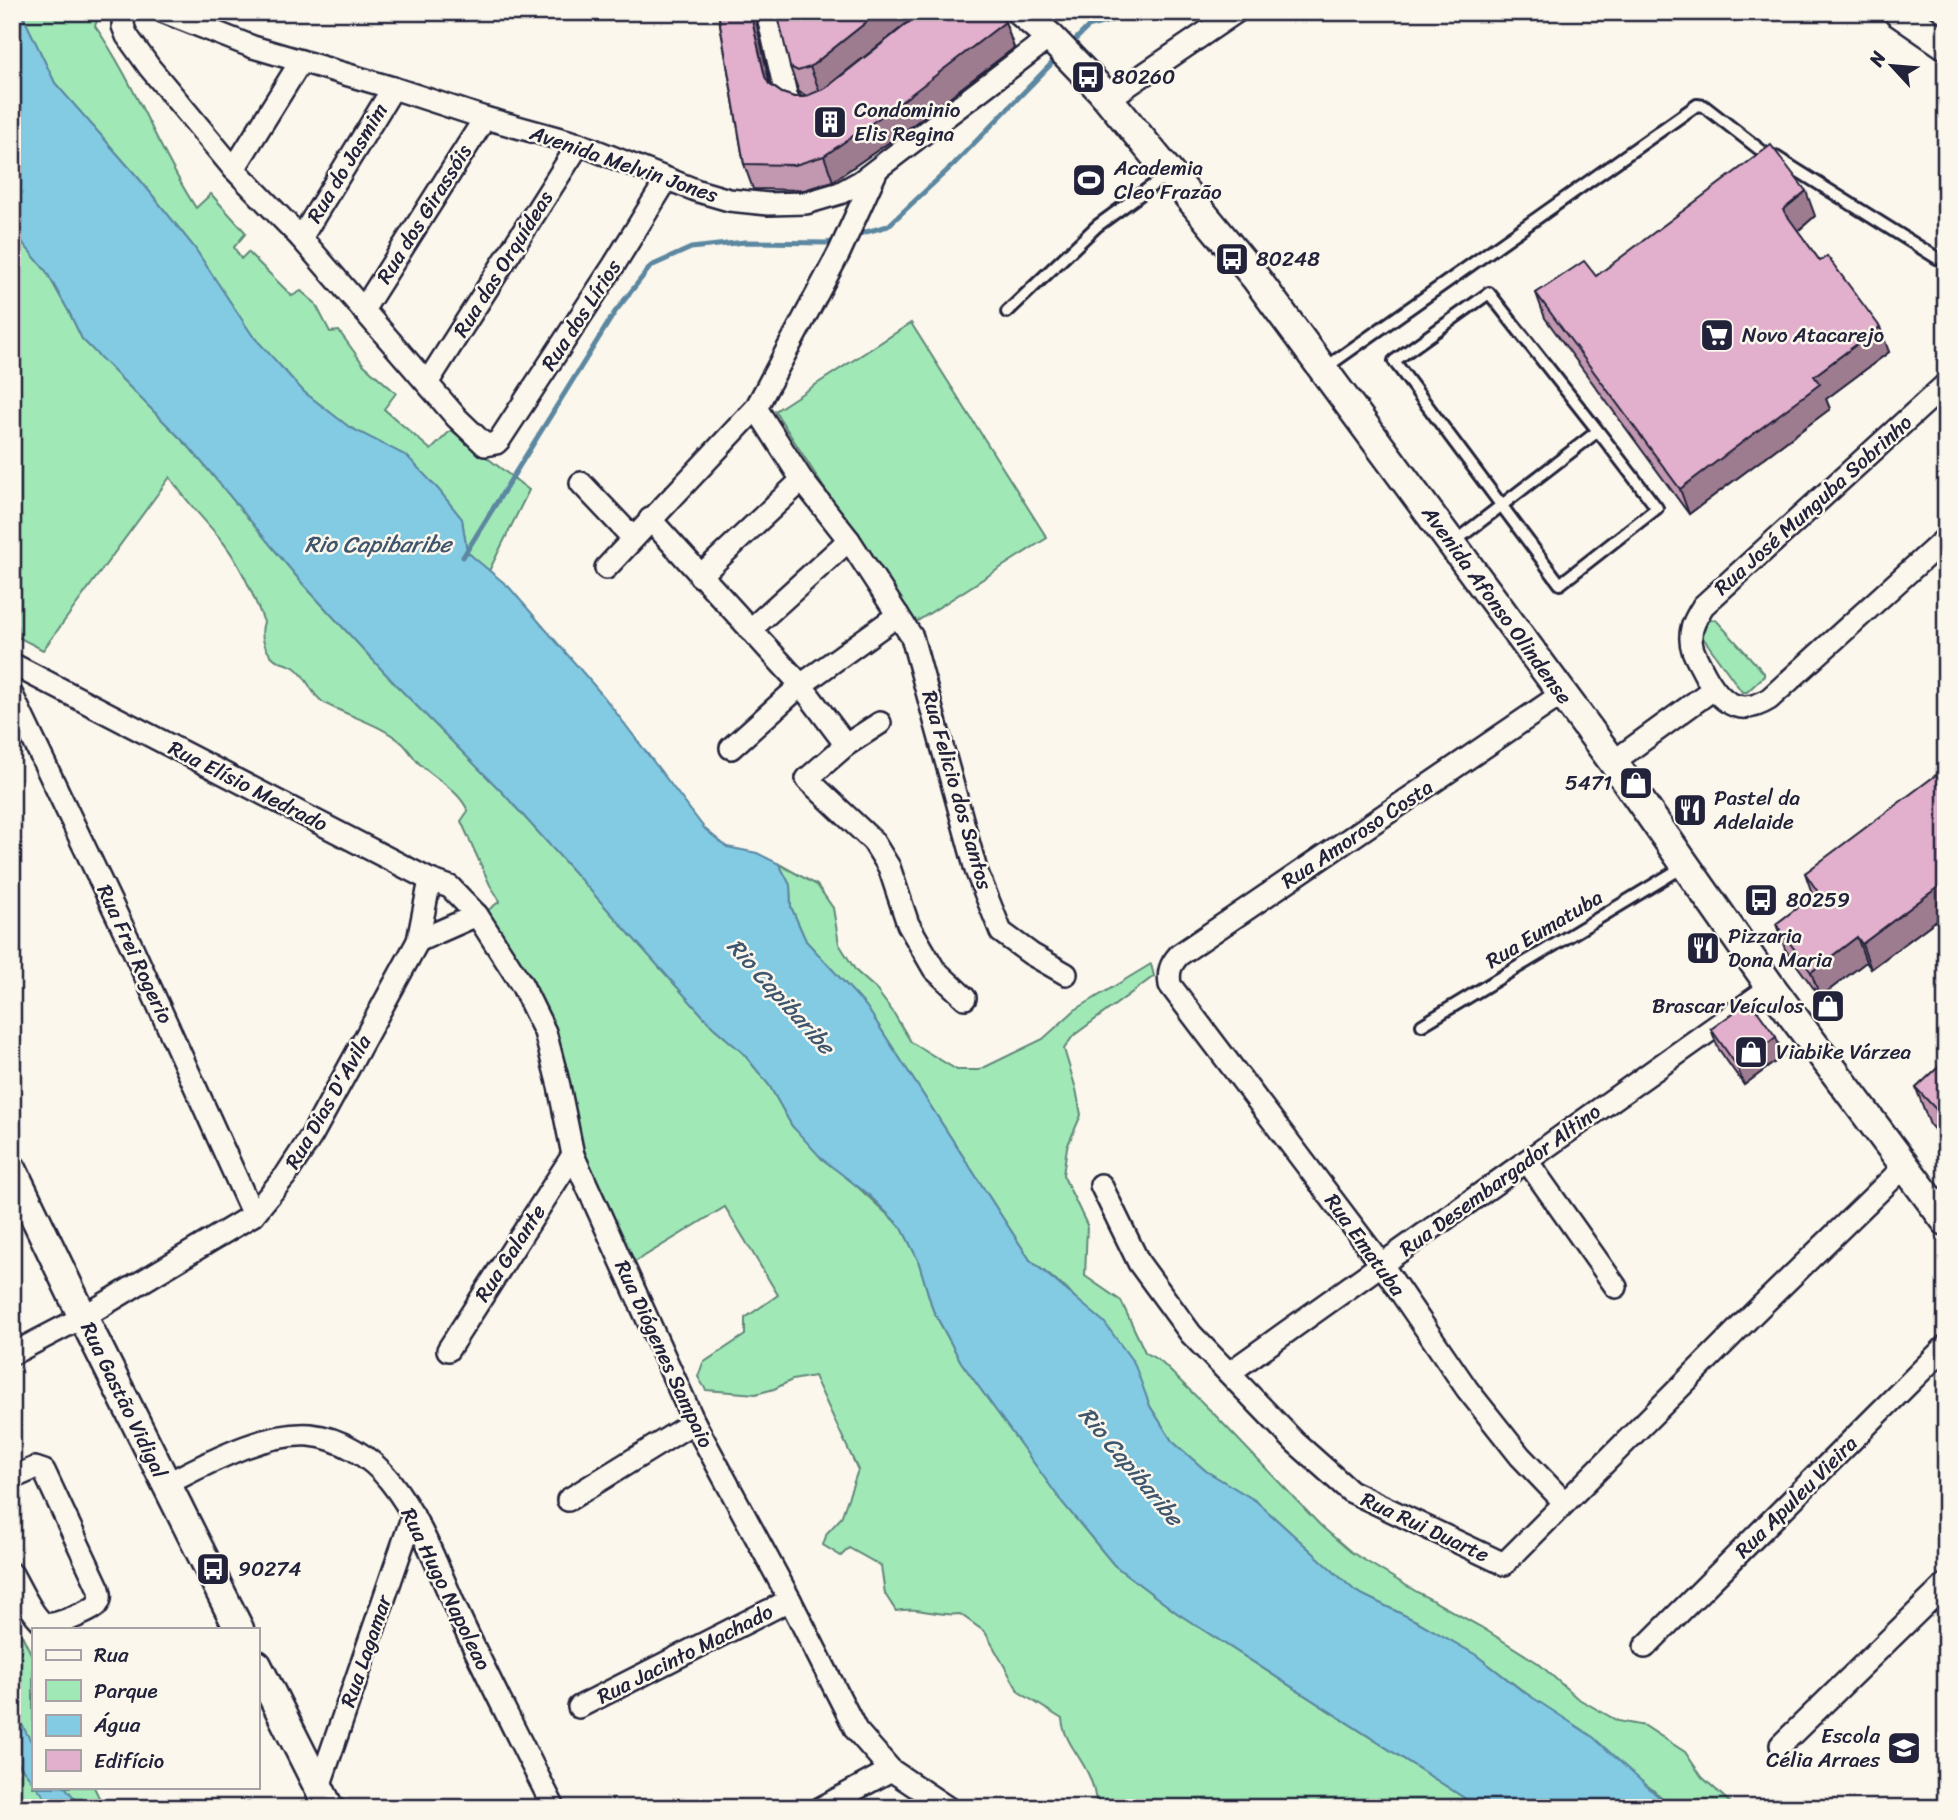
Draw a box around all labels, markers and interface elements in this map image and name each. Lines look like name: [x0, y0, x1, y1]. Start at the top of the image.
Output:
north arrow: [1856, 32, 1926, 102]
text: N: [1859, 45, 1895, 73]
bus stop icon: 80260: [1069, 58, 1107, 96]
place label: 80260: [1112, 58, 1175, 96]
place label: Condominio Elis Regina: [854, 91, 961, 153]
street label: Rua do Jasmim: [296, 95, 398, 231]
building icon: Condominio Elis Regina: [811, 103, 849, 141]
street label: Avenida Melvin Jones: [524, 114, 724, 214]
street label: Rua dos Girassóis: [366, 136, 482, 291]
place label: Academia Cleo Frazão: [1113, 149, 1222, 211]
sports icon: Academia Cleo Frazão: [1070, 161, 1108, 199]
street label: Rua das Orquídeas: [443, 183, 564, 345]
bus stop icon: 80248: [1213, 240, 1251, 278]
place label: 80248: [1256, 240, 1320, 278]
street label: Rua dos Lírios: [531, 251, 632, 379]
supermarket icon: Novo Atacarejo: [1698, 316, 1736, 354]
place label: Novo Atacarejo: [1742, 316, 1884, 354]
street label: Rua José Munguba Sobrinho: [1705, 405, 1921, 605]
street label: Avenida Afonso Olindense: [1411, 496, 1583, 713]
water label: Rio Capibaribe: [305, 524, 453, 565]
street label: Rua Felicio dos Santos: [910, 686, 1004, 895]
street label: Rua Elísio Medrado: [161, 729, 335, 843]
place label: 5471: [1565, 764, 1612, 802]
shop icon: 5471: [1617, 764, 1655, 802]
street label: Rua Amoroso Costa: [1273, 768, 1441, 899]
place label: Pastel da Adelaide: [1713, 779, 1800, 841]
restaurant icon: Pastel da Adelaide: [1671, 791, 1709, 829]
street label: Rua Frei Rogerio: [86, 878, 184, 1030]
street label: Rua Eumatuba: [1478, 879, 1611, 979]
bus stop icon: 80259: [1742, 881, 1780, 919]
place label: 80259: [1786, 881, 1850, 919]
place label: Pizzaria Dona Maria: [1728, 917, 1832, 979]
water label: Rio Capibaribe: [716, 928, 846, 1066]
restaurant icon: Pizzaria Dona Maria: [1684, 929, 1722, 967]
place label: Brascar Veículos: [1652, 987, 1804, 1025]
shop icon: Brascar Veículos: [1809, 987, 1847, 1025]
street label: Rua Dias D'Avila: [274, 1027, 382, 1177]
shop icon: Viabike Várzea: [1732, 1033, 1770, 1071]
place label: Viabike Várzea: [1776, 1033, 1911, 1071]
street label: Rua Desembargador Altino: [1391, 1093, 1609, 1267]
street label: Rua Ematuba: [1314, 1185, 1416, 1305]
street label: Rua Galante: [464, 1196, 556, 1310]
street label: Rua Diógenes Sampaio: [604, 1253, 724, 1455]
street label: Rua Gastão Vidigal: [70, 1315, 179, 1486]
water label: Rio Capibaribe: [1068, 1397, 1195, 1537]
street label: Rua Apuleu Vieira: [1725, 1426, 1867, 1568]
street label: Rua Rui Duarte: [1354, 1481, 1496, 1574]
street label: Rua Hugo Napoleao: [390, 1501, 502, 1677]
bus stop icon: 90274: [194, 1550, 232, 1588]
place label: 90274: [238, 1550, 301, 1588]
street label: Rua Lagamar: [329, 1588, 403, 1712]
street label: Rua Jacinto Machado: [590, 1593, 780, 1715]
legend: [32, 1628, 259, 1788]
text: Rua: [94, 1636, 129, 1674]
text: Parque: [94, 1672, 158, 1710]
text: Água: [93, 1706, 141, 1744]
place label: Escola Célia Arraes: [1766, 1717, 1880, 1779]
school or university icon: Escola Célia Arraes: [1885, 1729, 1923, 1767]
text: Edifício: [94, 1742, 164, 1780]

